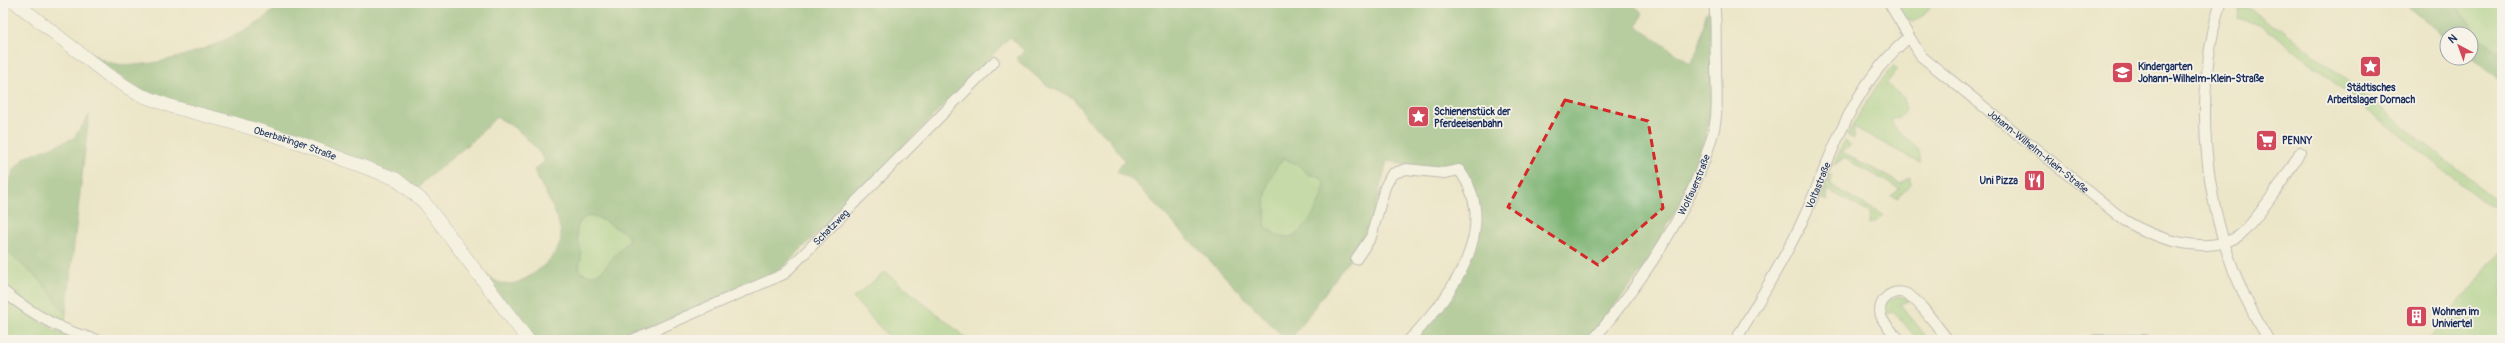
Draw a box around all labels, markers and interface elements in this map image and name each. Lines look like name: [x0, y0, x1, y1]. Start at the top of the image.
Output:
north arrow: [2439, 26, 2479, 66]
text: N: [2446, 31, 2460, 46]
place icon: Städtisches Arbeitslager Dornach: [2358, 54, 2384, 80]
school or university icon: Kindergarten Johann-Wilhelm-Klein-Straße: [2109, 59, 2135, 85]
place label: Kindergarten Johann-Wilhelm-Klein-Straße: [2138, 61, 2265, 85]
place label: Städtisches Arbeitslager Dornach: [2327, 82, 2415, 106]
place icon: Schienenstück der Pferdeeisenbahn: [1406, 104, 1432, 130]
place label: Schienenstück der Pferdeeisenbahn: [1434, 106, 1511, 130]
street label: Johann-Wilhelm-Klein-Straße: [1985, 107, 2091, 196]
street label: Oberbairinger Straße: [252, 124, 338, 163]
supermarket icon: PENNY: [2253, 127, 2279, 153]
place label: PENNY: [2282, 135, 2312, 147]
street label: Wolfauerstraße: [1676, 153, 1713, 217]
street label: Voltastraße: [1803, 161, 1834, 211]
restaurant icon: Uni Pizza: [2021, 167, 2047, 193]
place label: Uni Pizza: [1979, 175, 2018, 187]
street label: Schatzweg: [811, 207, 852, 248]
building icon: Wohnen im Univiertel: [2403, 304, 2429, 330]
place label: Wohnen im Univiertel: [2432, 306, 2479, 330]

